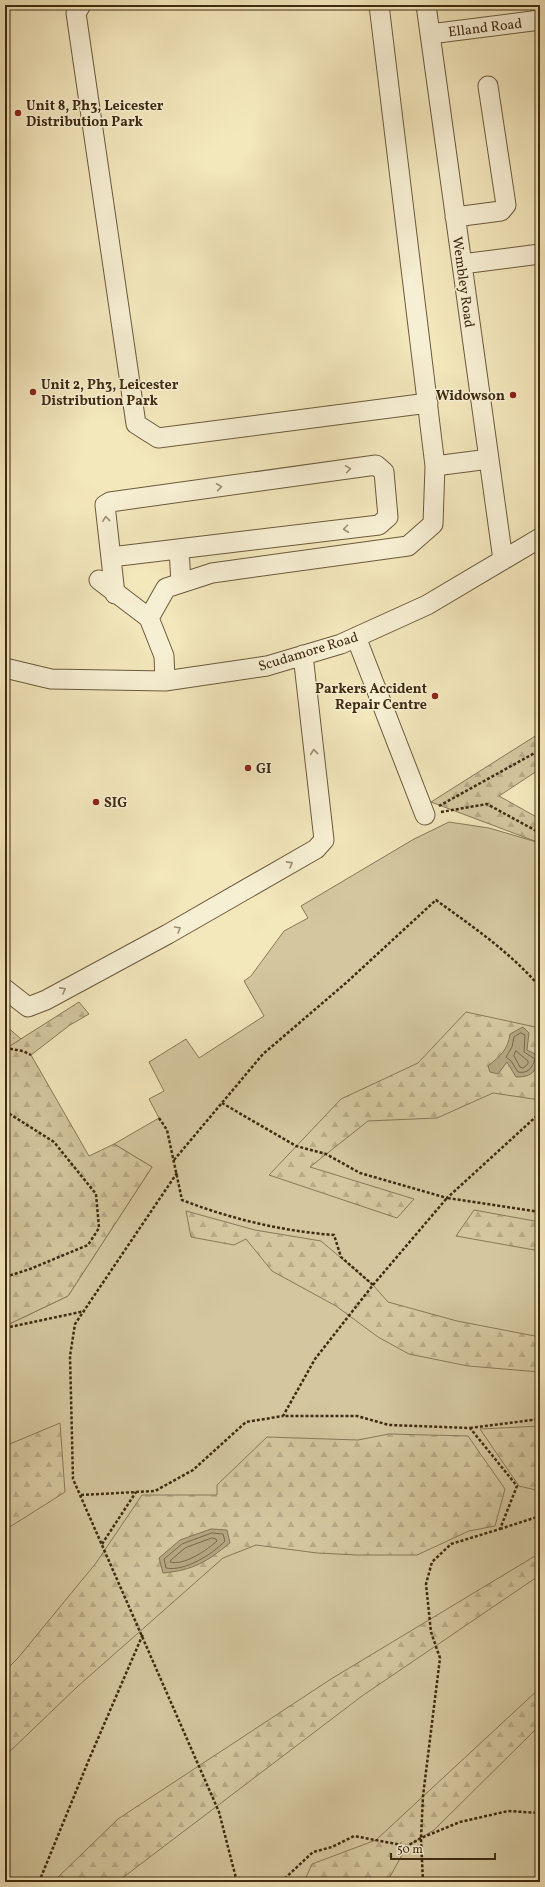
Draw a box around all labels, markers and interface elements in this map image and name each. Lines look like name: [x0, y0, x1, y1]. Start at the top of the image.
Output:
street label: Elland Road: [447, 15, 523, 42]
place label: Unit 8, Ph3, Leicester Distribution Park: [26, 97, 164, 132]
marker: Unit 8, Ph3, Leicester Distribution Park: [13, 108, 23, 118]
street label: Wembley Road: [447, 235, 478, 329]
place label: Unit 2, Ph3, Leicester Distribution Park: [41, 376, 179, 411]
marker: Unit 2, Ph3, Leicester Distribution Park: [28, 387, 38, 397]
place label: Widowson: [436, 387, 505, 406]
marker: Widowson: [508, 390, 518, 400]
one-way arrow: [345, 465, 351, 474]
one-way arrow: [216, 483, 222, 492]
one-way arrow: [102, 516, 111, 522]
one-way arrow: [343, 525, 349, 534]
street label: Scudamore Road: [256, 628, 361, 677]
place label: Parkers Accident Repair Centre: [315, 680, 427, 715]
marker: Parkers Accident Repair Centre: [430, 691, 440, 701]
one-way arrow: [310, 749, 319, 755]
place label: GI: [256, 760, 271, 779]
marker: GI: [243, 763, 253, 773]
place label: SIG: [104, 794, 127, 813]
marker: SIG: [91, 797, 101, 807]
one-way arrow: [286, 861, 293, 868]
one-way arrow: [174, 926, 181, 933]
one-way arrow: [59, 988, 66, 995]
scale bar: [391, 1835, 495, 1861]
text: 50 m: [397, 1842, 423, 1858]

